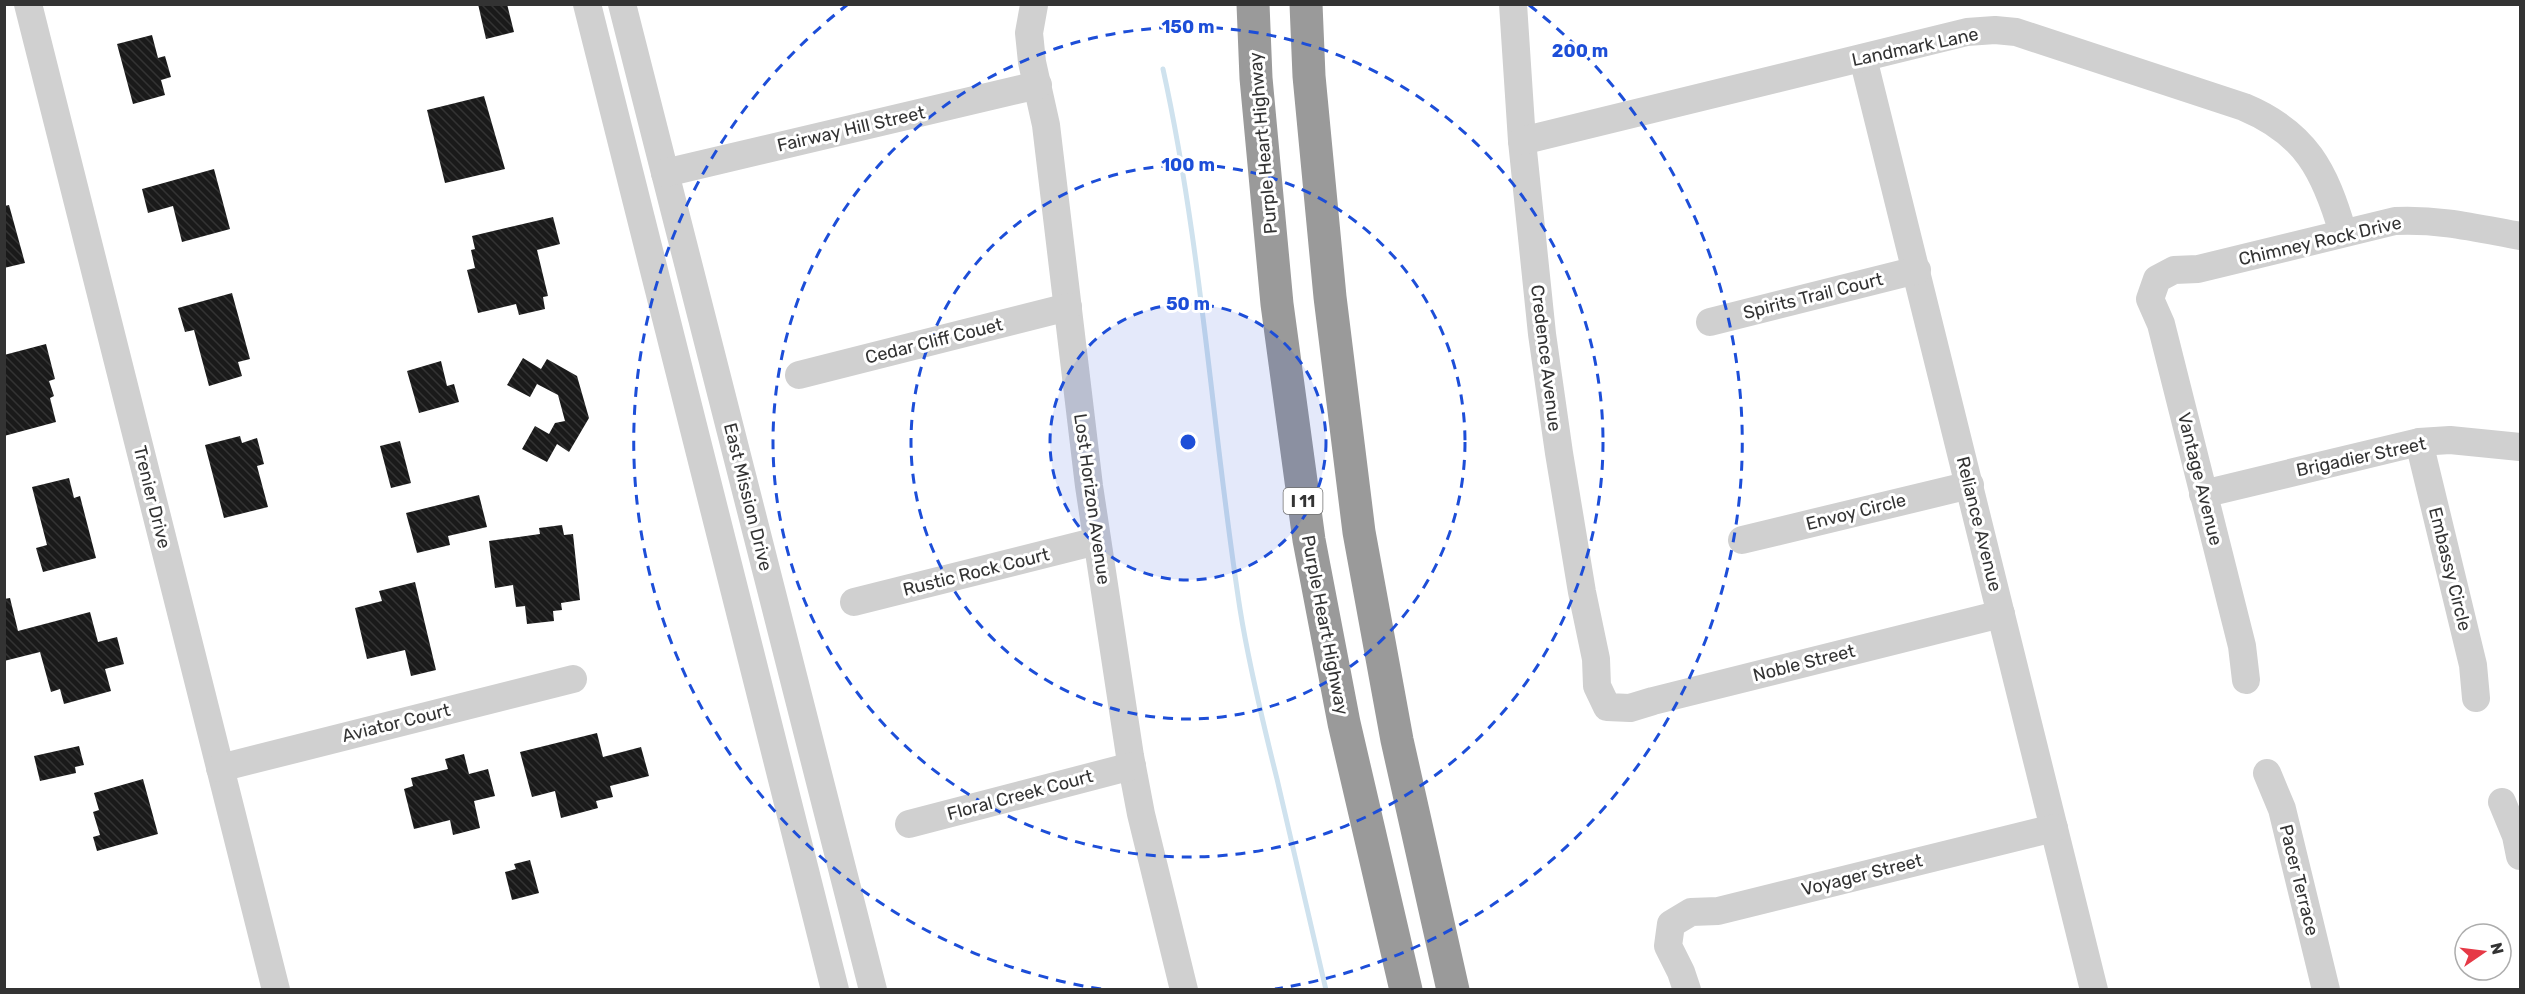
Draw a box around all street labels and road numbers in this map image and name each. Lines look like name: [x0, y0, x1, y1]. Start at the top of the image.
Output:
street label: Landmark Lane: [1850, 23, 1980, 71]
street label: Purple Heart Highway: [1244, 51, 1282, 235]
street label: Fairway Hill Street: [775, 101, 927, 157]
street label: Chimney Rock Drive: [2236, 212, 2404, 270]
street label: Spirits Trail Court: [1741, 268, 1885, 324]
street label: Credence Avenue: [1526, 283, 1566, 433]
street label: Cedar Cliff Couet: [863, 313, 1005, 369]
street label: Vantage Avenue: [2173, 410, 2227, 548]
street label: Lost Horizon Avenue: [1069, 412, 1115, 586]
street label: East Mission Drive: [719, 421, 777, 573]
street label: Brigadier Street: [2294, 433, 2428, 481]
street label: Trenier Drive: [129, 443, 175, 551]
street label: Reliance Avenue: [1952, 454, 2006, 594]
road number: I 11: [1284, 488, 1322, 514]
street label: Envoy Circle: [1804, 489, 1908, 535]
street label: Embassy Circle: [2424, 505, 2476, 633]
street label: Purple Heart Highway: [1297, 533, 1353, 717]
street label: Rustic Rock Court: [901, 543, 1051, 601]
street label: Noble Street: [1751, 640, 1857, 686]
street label: Aviator Court: [340, 699, 452, 747]
street label: Floral Creek Court: [945, 765, 1095, 825]
street label: Pacer Terrace: [2275, 822, 2323, 938]
street label: Voyager Street: [1799, 849, 1925, 901]

